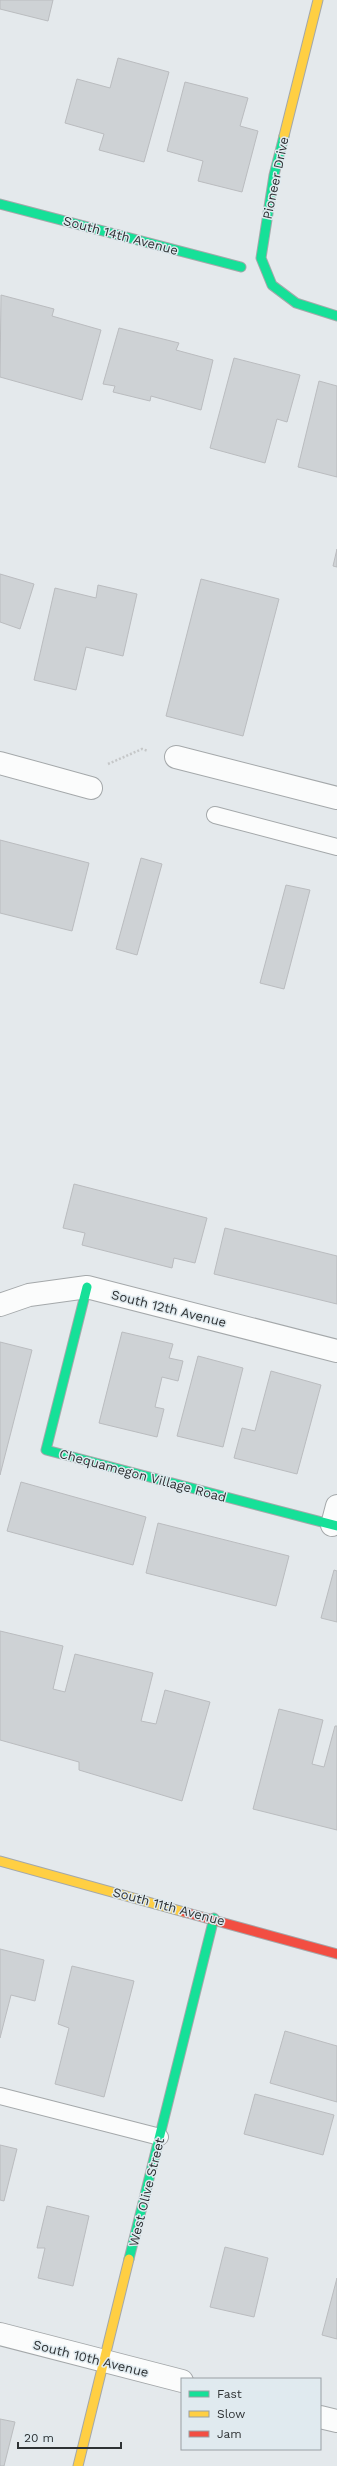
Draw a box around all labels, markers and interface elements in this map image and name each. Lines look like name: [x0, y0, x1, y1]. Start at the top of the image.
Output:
street label: Pioneer Drive: [259, 135, 292, 221]
street label: South 14th Avenue: [62, 213, 180, 258]
street label: South 12th Avenue: [110, 1287, 228, 1330]
street label: Chequamegon Village Road: [58, 1446, 228, 1505]
street label: South 11th Avenue: [111, 1884, 227, 1929]
street label: West Olive Street: [126, 2136, 167, 2248]
street label: South 10th Avenue: [32, 2337, 150, 2380]
legend: [181, 2378, 321, 2450]
text: Fast: [217, 2387, 242, 2401]
text: Slow: [217, 2407, 245, 2421]
scale bar: [18, 2424, 121, 2450]
text: Jam: [217, 2427, 242, 2441]
text: 20 m: [24, 2431, 54, 2445]

